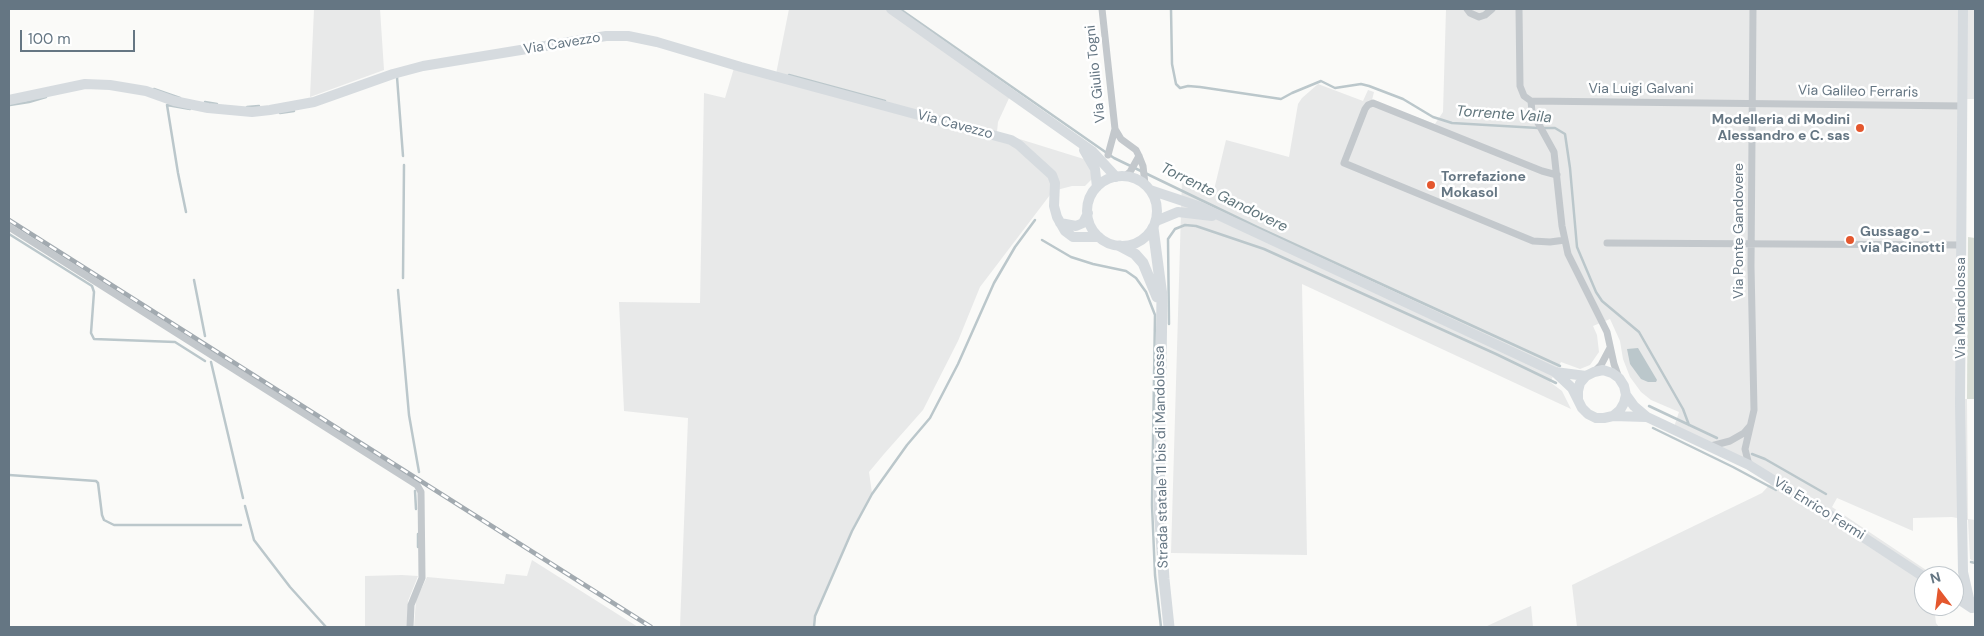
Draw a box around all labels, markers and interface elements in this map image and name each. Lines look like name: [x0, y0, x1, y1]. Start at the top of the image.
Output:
scale bar: [22, 20, 138, 52]
street label: Via Giulio Togni: [1083, 24, 1109, 124]
text: 100 m: [28, 29, 71, 49]
street label: Via Cavezzo: [522, 30, 602, 58]
street label: Via Luigi Galvani: [1588, 81, 1694, 97]
street label: Via Galileo Ferraris: [1798, 83, 1918, 101]
water label: Torrente Vaila: [1456, 103, 1552, 127]
street label: Via Cavezzo: [915, 107, 995, 143]
place label: Modelleria di Modini Alessandro e C. sas: [1712, 112, 1850, 144]
marker: Modelleria di Modini Alessandro e C. sas: [1854, 122, 1866, 134]
water label: Torrente Gandovere: [1158, 159, 1290, 237]
street label: Via Ponte Gandovere: [1731, 163, 1747, 299]
place label: Torrefazione Mokasol: [1441, 169, 1526, 202]
marker: Torrefazione Mokasol: [1425, 179, 1437, 191]
place label: Gussago - via Pacinotti: [1860, 224, 1945, 256]
marker: Gussago - via Pacinotti: [1844, 234, 1856, 246]
street label: Via Mandolossa: [1953, 257, 1969, 359]
street label: Strada statale 11 bis di Mandolossa: [1152, 345, 1172, 569]
street label: Via Enrico Fermi: [1770, 474, 1868, 544]
north arrow: [1914, 566, 1964, 616]
text: N: [1928, 567, 1943, 587]

